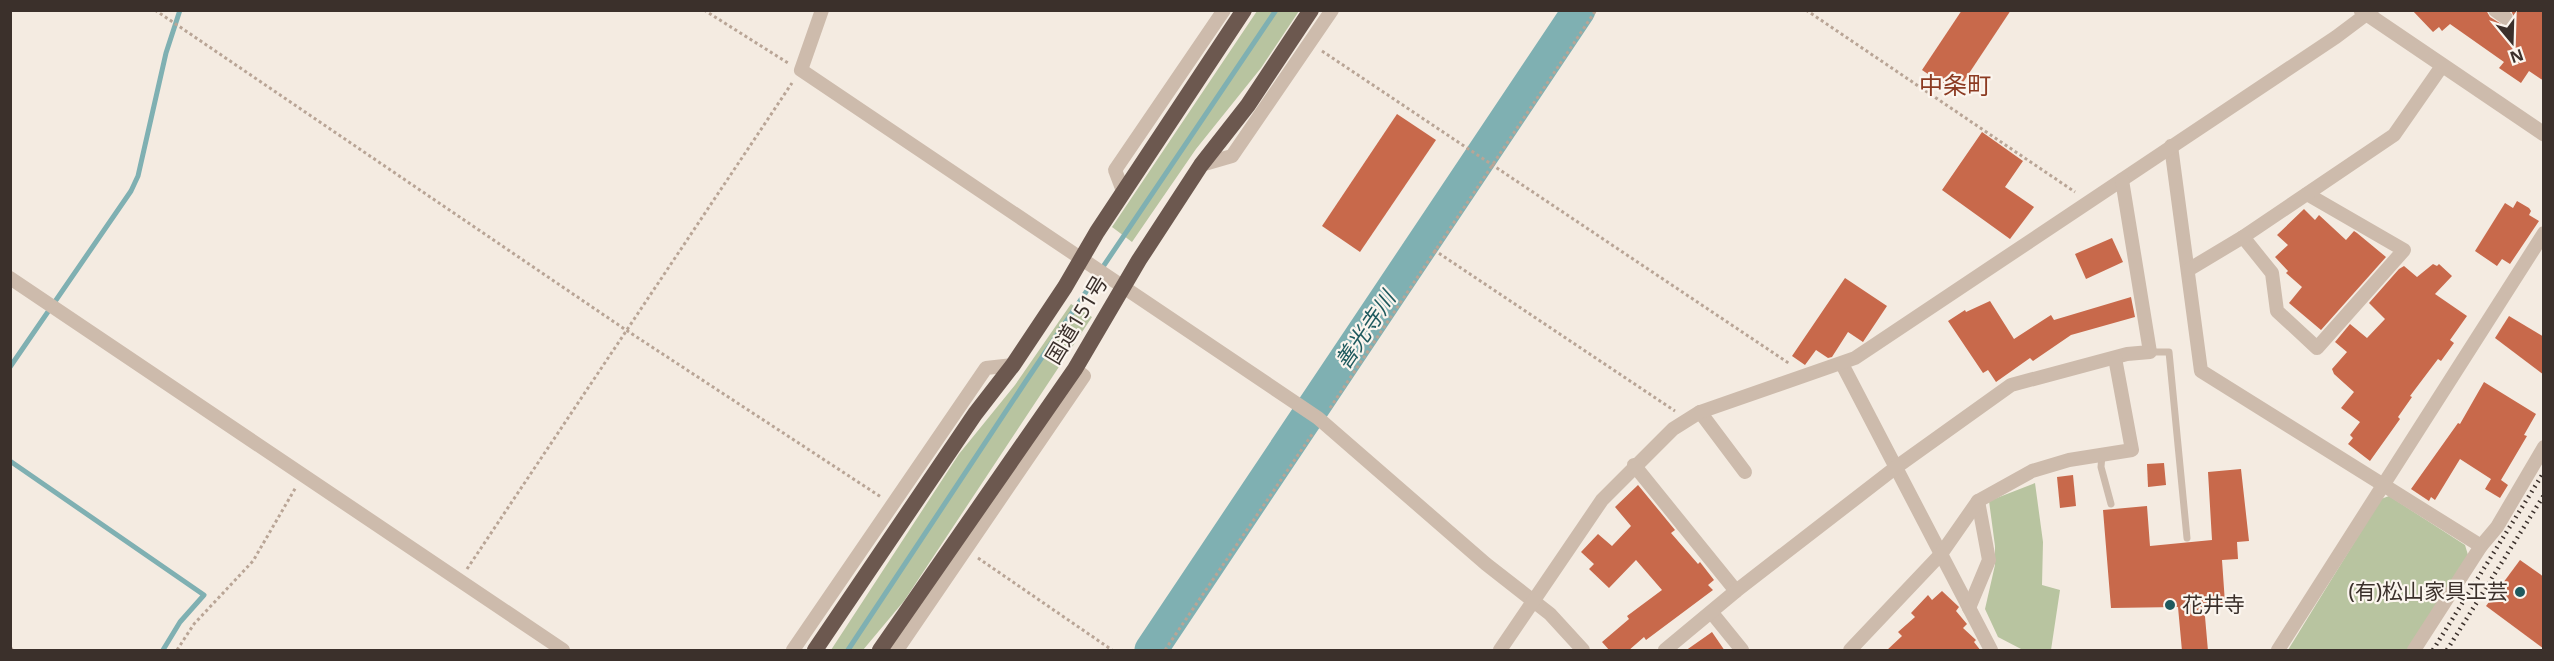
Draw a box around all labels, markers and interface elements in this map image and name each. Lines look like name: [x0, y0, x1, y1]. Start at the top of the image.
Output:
north arrow: [2482, 12, 2542, 72]
text: N: [2507, 44, 2527, 69]
district label: 中条町: [1919, 68, 1991, 101]
street label: 国道151号: [1039, 270, 1114, 369]
water label: 善光寺川: [1327, 283, 1402, 374]
place label: (有)松山家具工芸: [2348, 577, 2508, 605]
marker: (有)松山家具工芸: [2513, 585, 2527, 599]
place label: 花井寺: [2182, 590, 2245, 618]
marker: 花井寺: [2163, 598, 2177, 612]

